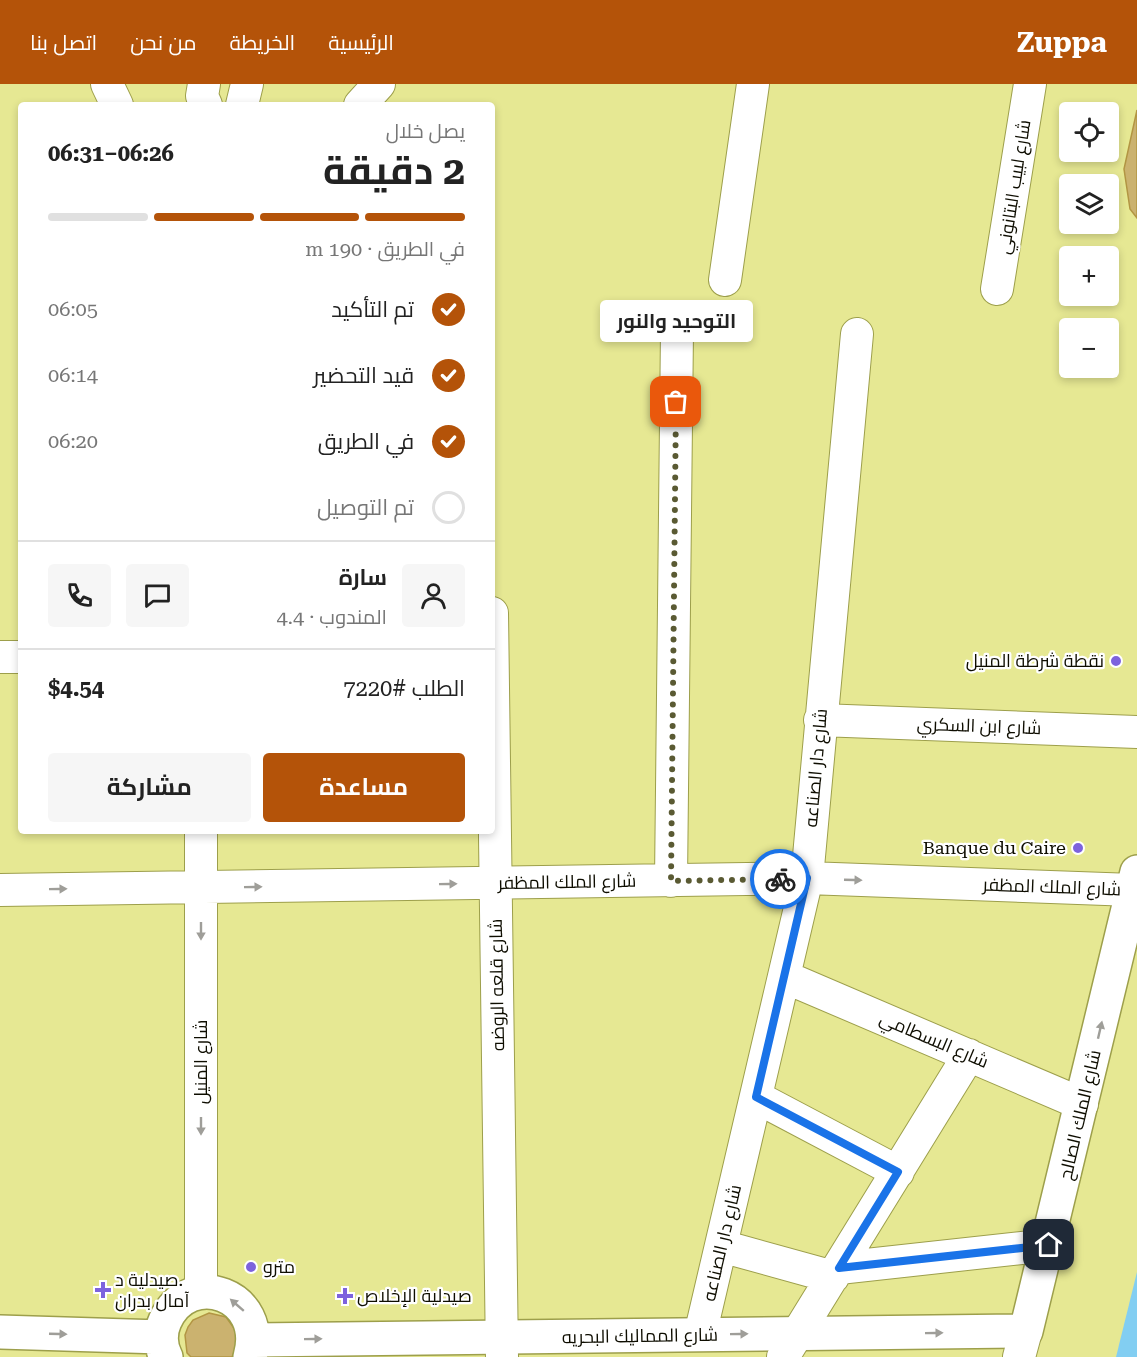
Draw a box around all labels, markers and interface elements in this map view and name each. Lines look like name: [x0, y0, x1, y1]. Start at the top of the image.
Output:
text: Zuppa: [1017, 26, 1107, 59]
text: اتصل بنا: [30, 31, 97, 55]
text: من نحن: [130, 31, 197, 55]
text: الخريطة: [230, 31, 295, 55]
text: الرئيسية: [328, 31, 394, 55]
map controls: [1059, 102, 1119, 378]
button: locate: [1059, 102, 1119, 162]
street label: شارع لبيب البتانوني: [993, 118, 1038, 256]
text: يصل خلال: [386, 119, 465, 143]
text: 06:26–06:31: [48, 141, 174, 166]
text: 2 دقيقة: [323, 148, 465, 194]
button: layers: [1059, 174, 1119, 234]
text: في الطريق · 190 m: [305, 237, 465, 261]
button: +: [1059, 246, 1119, 306]
icon: check: [432, 293, 465, 326]
text: 06:05: [48, 297, 98, 321]
text: تم التأكيد: [331, 297, 414, 322]
callout: التوحيد والنور: [600, 300, 752, 342]
text: التوحيد والنور: [617, 309, 736, 333]
button: −: [1059, 318, 1119, 378]
icon: check: [432, 359, 465, 392]
text: 06:14: [48, 363, 98, 387]
text: قيد التحضير: [313, 363, 414, 388]
pin: [650, 376, 701, 427]
icon: bag: [659, 385, 692, 418]
icon: check: [432, 425, 465, 458]
text: 06:20: [48, 429, 98, 453]
text: في الطريق: [318, 429, 414, 454]
text: تم التوصيل: [317, 495, 414, 520]
button: phone: [48, 564, 111, 627]
button: chat: [126, 564, 189, 627]
button: person: [402, 564, 465, 627]
text: سارة: [339, 565, 387, 590]
text: المندوب · 4.4: [277, 605, 387, 629]
place label: نقطة شرطة المنيل: [966, 650, 1104, 672]
marker: نقطة شرطة المنيل: [1109, 654, 1123, 668]
text: $4.54: [48, 676, 104, 701]
text: الطلب #7220: [343, 676, 465, 701]
street label: شارع دار الصناعه: [800, 708, 833, 828]
street label: شارع ابن السكري: [916, 713, 1042, 742]
button: مشاركة: [48, 753, 251, 822]
button: مساعدة: [263, 753, 465, 822]
place label: Banque du Caire: [923, 837, 1066, 858]
marker: Banque du Caire: [1071, 841, 1085, 855]
courier: [750, 849, 810, 909]
icon: bike: [764, 863, 797, 896]
street label: شارع الملك المظفر: [497, 870, 636, 895]
street label: شارع الملك المظفر: [981, 874, 1122, 901]
one-way arrow: [844, 875, 863, 885]
one-way arrow: [439, 880, 458, 889]
one-way arrow: [244, 882, 263, 892]
one-way arrow: [49, 885, 68, 894]
street label: شارع قلعه الروضه: [485, 919, 510, 1051]
one-way arrow: [196, 922, 206, 941]
street label: شارع البسطامي: [875, 1007, 992, 1076]
street label: شارع المنيل: [190, 1020, 213, 1104]
one-way arrow: [1096, 1020, 1105, 1039]
street label: شارع الملك الصالح: [1054, 1048, 1107, 1182]
one-way arrow: [196, 1117, 206, 1136]
street label: شارع دار الصناعه: [698, 1183, 747, 1304]
pin: [1023, 1219, 1074, 1270]
icon: home: [1032, 1228, 1065, 1261]
place label: مترو: [263, 1256, 295, 1278]
marker: مترو: [244, 1260, 258, 1274]
place label: صيدلية د. آمال بدران: [115, 1269, 189, 1312]
marker: صيدلية د. آمال بدران: [96, 1283, 110, 1297]
place label: صيدلية الإخلاص: [357, 1285, 472, 1307]
marker: صيدلية الإخلاص: [338, 1289, 352, 1303]
one-way arrow: [229, 1298, 245, 1311]
street label: شارع المماليك البحريه: [562, 1324, 718, 1349]
one-way arrow: [924, 1328, 943, 1337]
one-way arrow: [49, 1329, 68, 1338]
one-way arrow: [729, 1330, 748, 1339]
one-way arrow: [303, 1334, 322, 1344]

